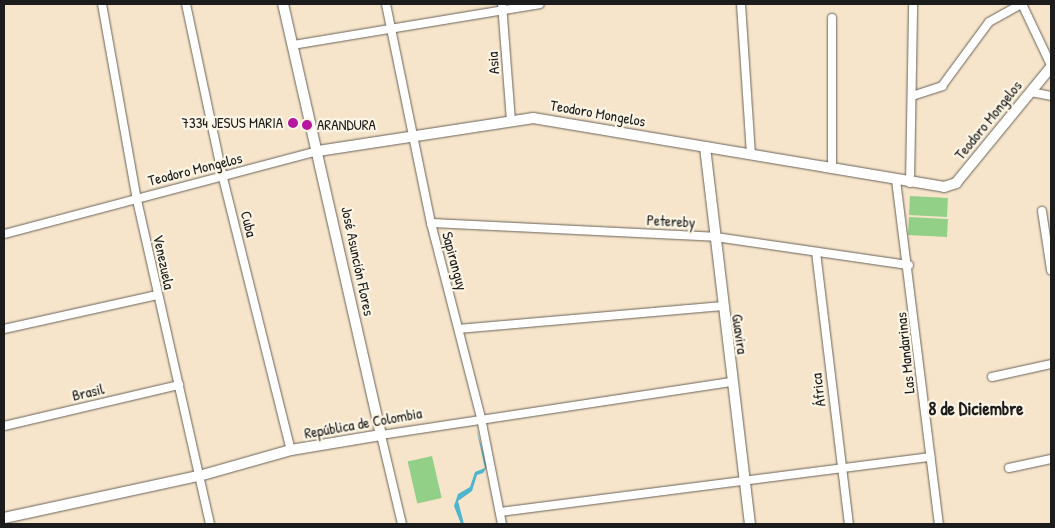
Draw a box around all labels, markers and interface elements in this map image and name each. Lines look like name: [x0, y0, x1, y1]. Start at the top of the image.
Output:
street label: Asia: [483, 51, 503, 75]
street label: Teodoro Mongelos: [951, 77, 1025, 163]
street label: Teodoro Mongelos: [549, 96, 647, 130]
place label: 7334 JESUS MARIA: [182, 114, 283, 132]
place label: ARANDURA: [317, 116, 376, 134]
marker: 7334 JESUS MARIA: [287, 117, 299, 129]
marker: ARANDURA: [301, 119, 313, 131]
street label: Teodoro Mongelos: [146, 149, 244, 189]
street label: José Asunción Flores: [338, 205, 378, 317]
street label: Cuba: [237, 209, 261, 239]
street label: Petereby: [646, 211, 696, 231]
street label: Sapiranguy: [439, 230, 471, 292]
street label: Venezuela: [149, 233, 179, 291]
street label: Las Mandarinas: [892, 311, 918, 395]
street label: Guavira: [728, 313, 752, 355]
street label: África: [807, 372, 829, 408]
street label: Brasil: [70, 380, 106, 404]
district label: 8 de Diciembre: [929, 398, 1023, 420]
street label: República de Colombia: [303, 404, 423, 442]

